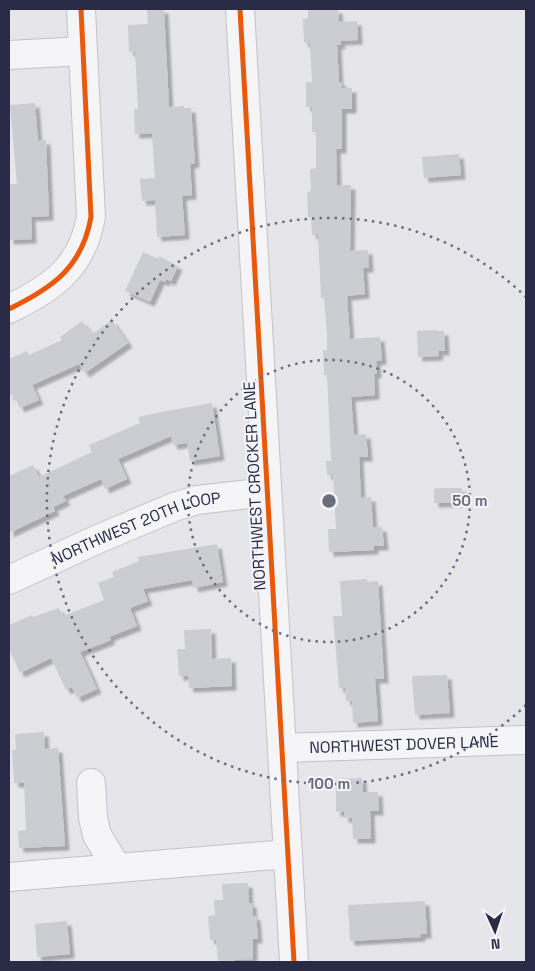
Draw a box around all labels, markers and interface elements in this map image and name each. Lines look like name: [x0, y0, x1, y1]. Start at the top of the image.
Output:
street label: NORTHWEST CROCKER LANE: [239, 381, 270, 591]
street label: NORTHWEST 20TH LOOP: [48, 487, 222, 570]
text: 50 m: [452, 491, 488, 510]
centre of rings: [320, 492, 338, 510]
street label: NORTHWEST DOVER LANE: [309, 731, 499, 758]
text: 100 m: [308, 774, 350, 793]
north arrow: [470, 906, 520, 956]
text: N: [491, 935, 501, 953]

